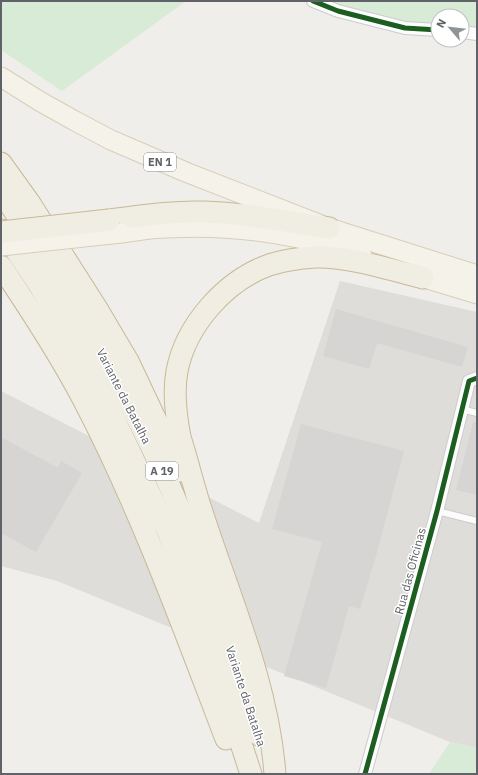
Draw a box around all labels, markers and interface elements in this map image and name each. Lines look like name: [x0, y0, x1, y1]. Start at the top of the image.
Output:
north arrow: [430, 8, 470, 48]
text: N: [433, 16, 449, 30]
road number: EN 1: [144, 153, 176, 171]
street label: Variante da Batalha: [93, 346, 155, 447]
road number: A 19: [146, 462, 178, 480]
street label: Rua das Oficinas: [391, 526, 429, 616]
street label: Variante da Batalha: [223, 644, 270, 749]

